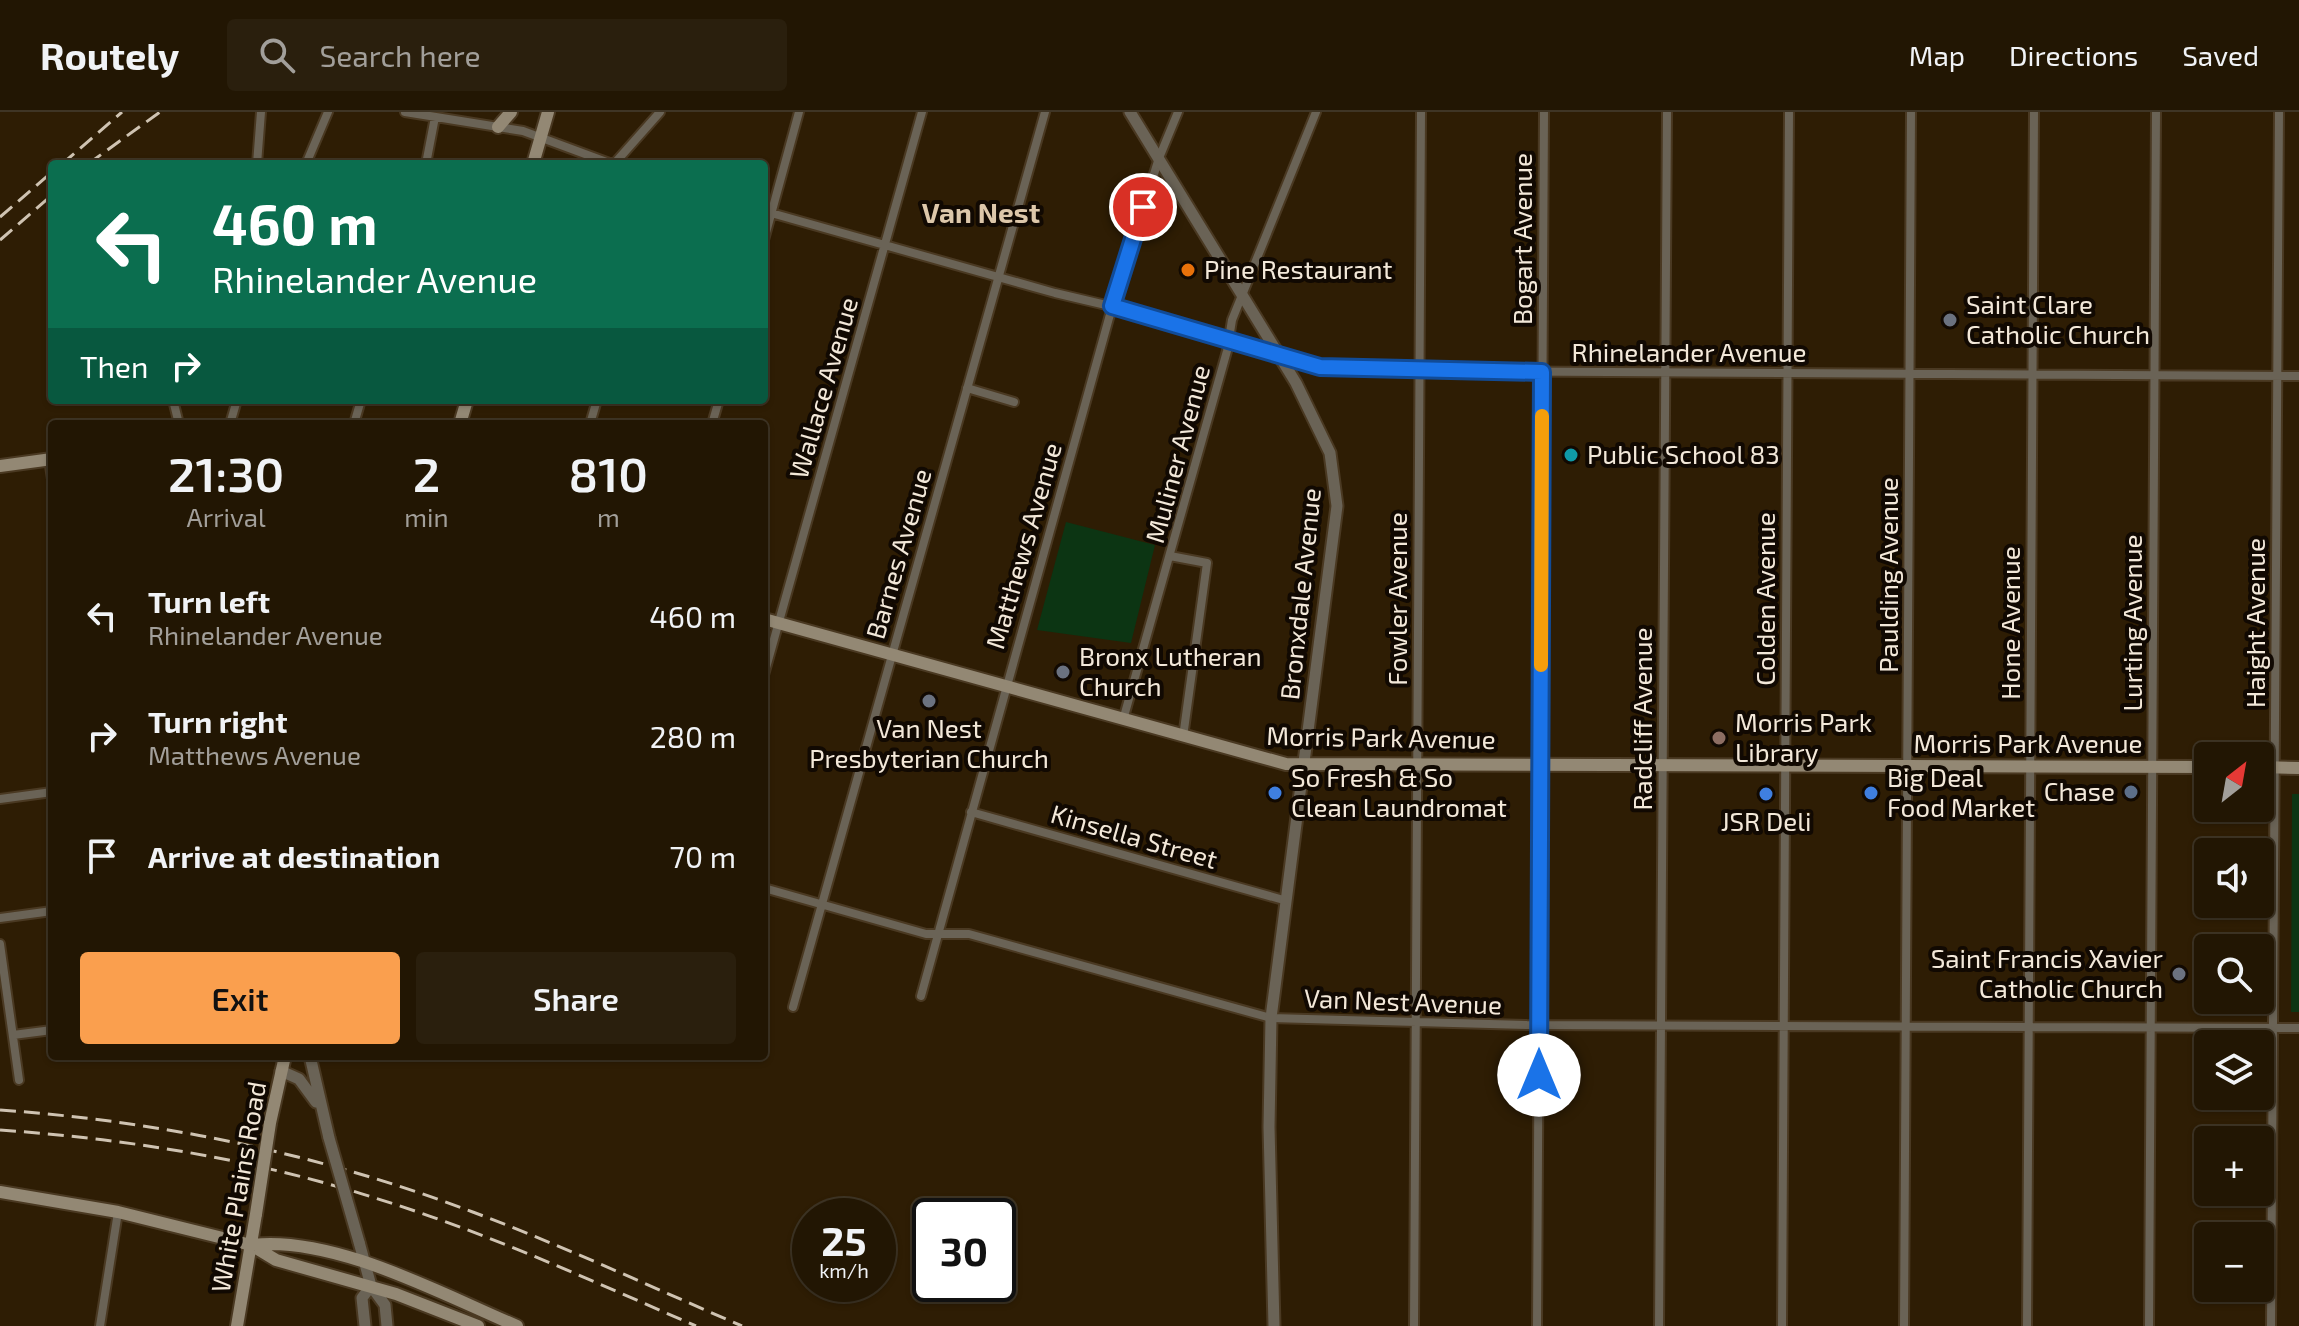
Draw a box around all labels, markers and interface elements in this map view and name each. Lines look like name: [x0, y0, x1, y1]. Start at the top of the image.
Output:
search box: [227, 19, 787, 91]
text: Routely: [40, 32, 179, 78]
icon: search: [255, 33, 299, 77]
text: Search here: [319, 37, 481, 73]
text: Map: [1909, 38, 1965, 72]
text: Directions: [2009, 38, 2138, 72]
text: Saved: [2182, 38, 2259, 72]
street label: Bogart Avenue: [1506, 153, 1537, 325]
pin: [1109, 173, 1177, 241]
icon: arrive: [1121, 185, 1165, 229]
text: 460 m: [212, 189, 377, 256]
icon: left: [80, 192, 184, 296]
district label: Van Nest: [922, 195, 1040, 229]
place label: Pine Restaurant: [1204, 253, 1393, 284]
text: Rhinelander Avenue: [212, 257, 537, 300]
marker: Pine Restaurant: [1179, 261, 1197, 279]
place label: Saint Clare Catholic Church: [1966, 288, 2150, 349]
street label: Wallace Avenue: [782, 293, 863, 482]
marker: Saint Clare Catholic Church: [1941, 311, 1959, 329]
street label: Rhinelander Avenue: [1572, 336, 1806, 367]
icon: right: [164, 344, 208, 388]
text: Then: [80, 348, 148, 384]
street label: Muliner Avenue: [1138, 361, 1215, 546]
place label: Public School 83: [1587, 438, 1780, 469]
street label: Matthews Avenue: [978, 439, 1067, 652]
text: 21:30: [168, 444, 284, 502]
text: 2: [413, 444, 440, 502]
text: 810: [569, 444, 648, 502]
marker: Public School 83: [1562, 446, 1580, 464]
street label: Barnes Avenue: [858, 465, 937, 642]
street label: Paulding Avenue: [1872, 477, 1903, 673]
street label: Bronxdale Avenue: [1273, 486, 1326, 701]
text: Arrival: [187, 501, 266, 532]
text: min: [404, 501, 449, 532]
text: m: [597, 501, 620, 532]
street label: Fowler Avenue: [1381, 512, 1412, 686]
street label: Colden Avenue: [1749, 512, 1780, 686]
street label: Lurting Avenue: [2116, 535, 2147, 711]
street label: Haight Avenue: [2239, 538, 2270, 708]
street label: Hone Avenue: [1994, 546, 2025, 700]
text: Turn left: [148, 583, 270, 619]
icon: left: [80, 594, 124, 638]
text: 460 m: [649, 598, 736, 634]
text: Rhinelander Avenue: [148, 619, 383, 650]
street label: Radcliff Avenue: [1626, 628, 1657, 810]
place label: Bronx Lutheran Church: [1079, 640, 1262, 701]
marker: Bronx Lutheran Church: [1054, 663, 1072, 681]
marker: Van Nest Presbyterian Church: [920, 692, 938, 710]
text: Turn right: [148, 703, 288, 739]
place label: Morris Park Library: [1735, 706, 1872, 767]
place label: Van Nest Presbyterian Church: [809, 712, 1049, 773]
icon: right: [80, 714, 124, 758]
text: 280 m: [650, 718, 736, 754]
street label: Morris Park Avenue: [1266, 719, 1496, 754]
street label: Morris Park Avenue: [1913, 727, 2143, 758]
marker: Morris Park Library: [1710, 729, 1728, 747]
text: Matthews Avenue: [148, 739, 361, 770]
north arrow: [2194, 742, 2274, 822]
map controls: [2194, 742, 2274, 1302]
place label: So Fresh & So Clean Laundromat: [1291, 761, 1507, 822]
place label: Big Deal Food Market: [1887, 761, 2035, 822]
place label: Chase: [2044, 775, 2115, 806]
marker: Chase: [2122, 783, 2140, 801]
marker: So Fresh & So Clean Laundromat: [1266, 784, 1284, 802]
marker: Big Deal Food Market: [1862, 784, 1880, 802]
marker: JSR Deli: [1757, 785, 1775, 803]
street label: Kinsella Street: [1048, 797, 1221, 874]
place label: JSR Deli: [1721, 805, 1811, 836]
icon: arrive: [80, 834, 124, 878]
text: Arrive at destination: [148, 838, 440, 874]
text: 70 m: [670, 838, 736, 874]
button: sound: [2194, 838, 2274, 918]
button: search: [2194, 934, 2274, 1014]
place label: Saint Francis Xavier Catholic Church: [1931, 942, 2163, 1003]
button: Exit: [80, 952, 400, 1044]
button: Share: [416, 952, 736, 1044]
marker: Saint Francis Xavier Catholic Church: [2170, 965, 2188, 983]
street label: Van Nest Avenue: [1304, 982, 1503, 1019]
button: layers: [2194, 1030, 2274, 1110]
position arrow: [1497, 1033, 1581, 1117]
street label: White Plains Road: [204, 1079, 271, 1295]
button: +: [2194, 1126, 2274, 1206]
speed limit sign: 30: [912, 1198, 1016, 1302]
text: 25: [821, 1216, 867, 1264]
button: −: [2194, 1222, 2274, 1302]
text: km/h: [819, 1258, 869, 1282]

